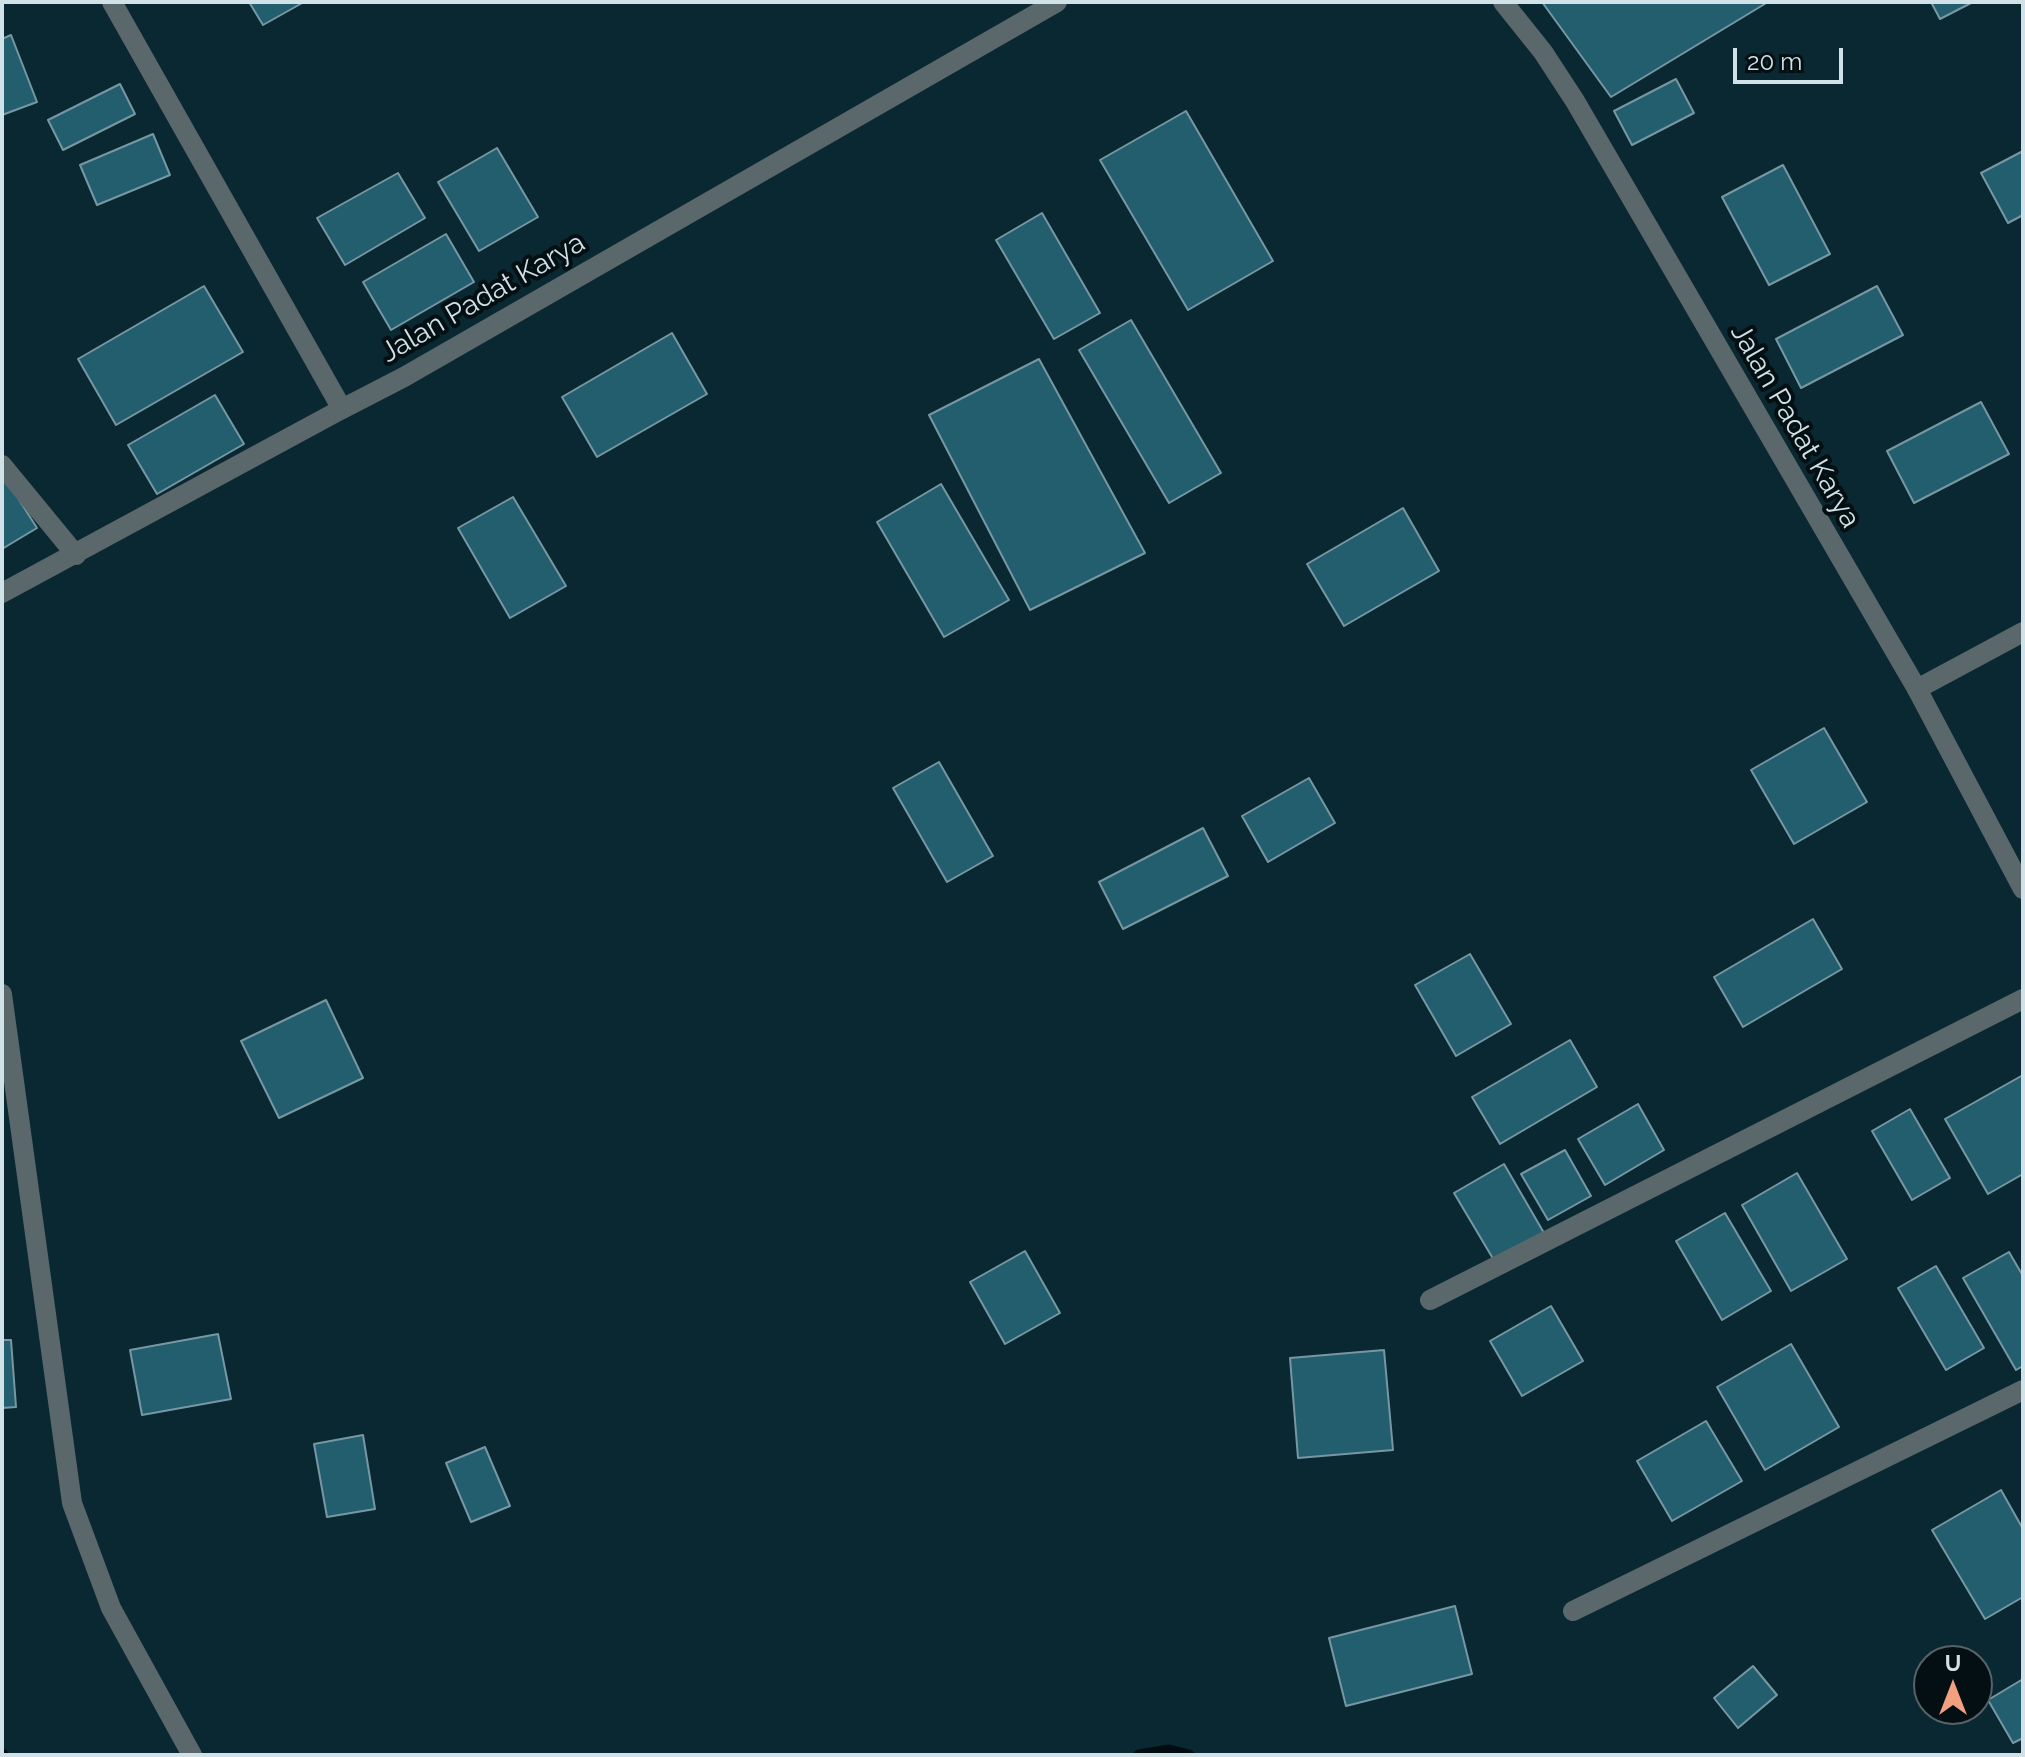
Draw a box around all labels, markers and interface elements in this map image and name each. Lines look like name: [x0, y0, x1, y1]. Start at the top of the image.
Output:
scale bar: [1737, 32, 1847, 82]
text: 20 m: [1747, 47, 1802, 76]
street label: Jalan Padat Karya: [375, 226, 591, 370]
street label: Jalan Padat Karya: [1723, 318, 1867, 534]
north arrow: [1913, 1645, 1993, 1725]
text: U: [1945, 1650, 1961, 1676]

